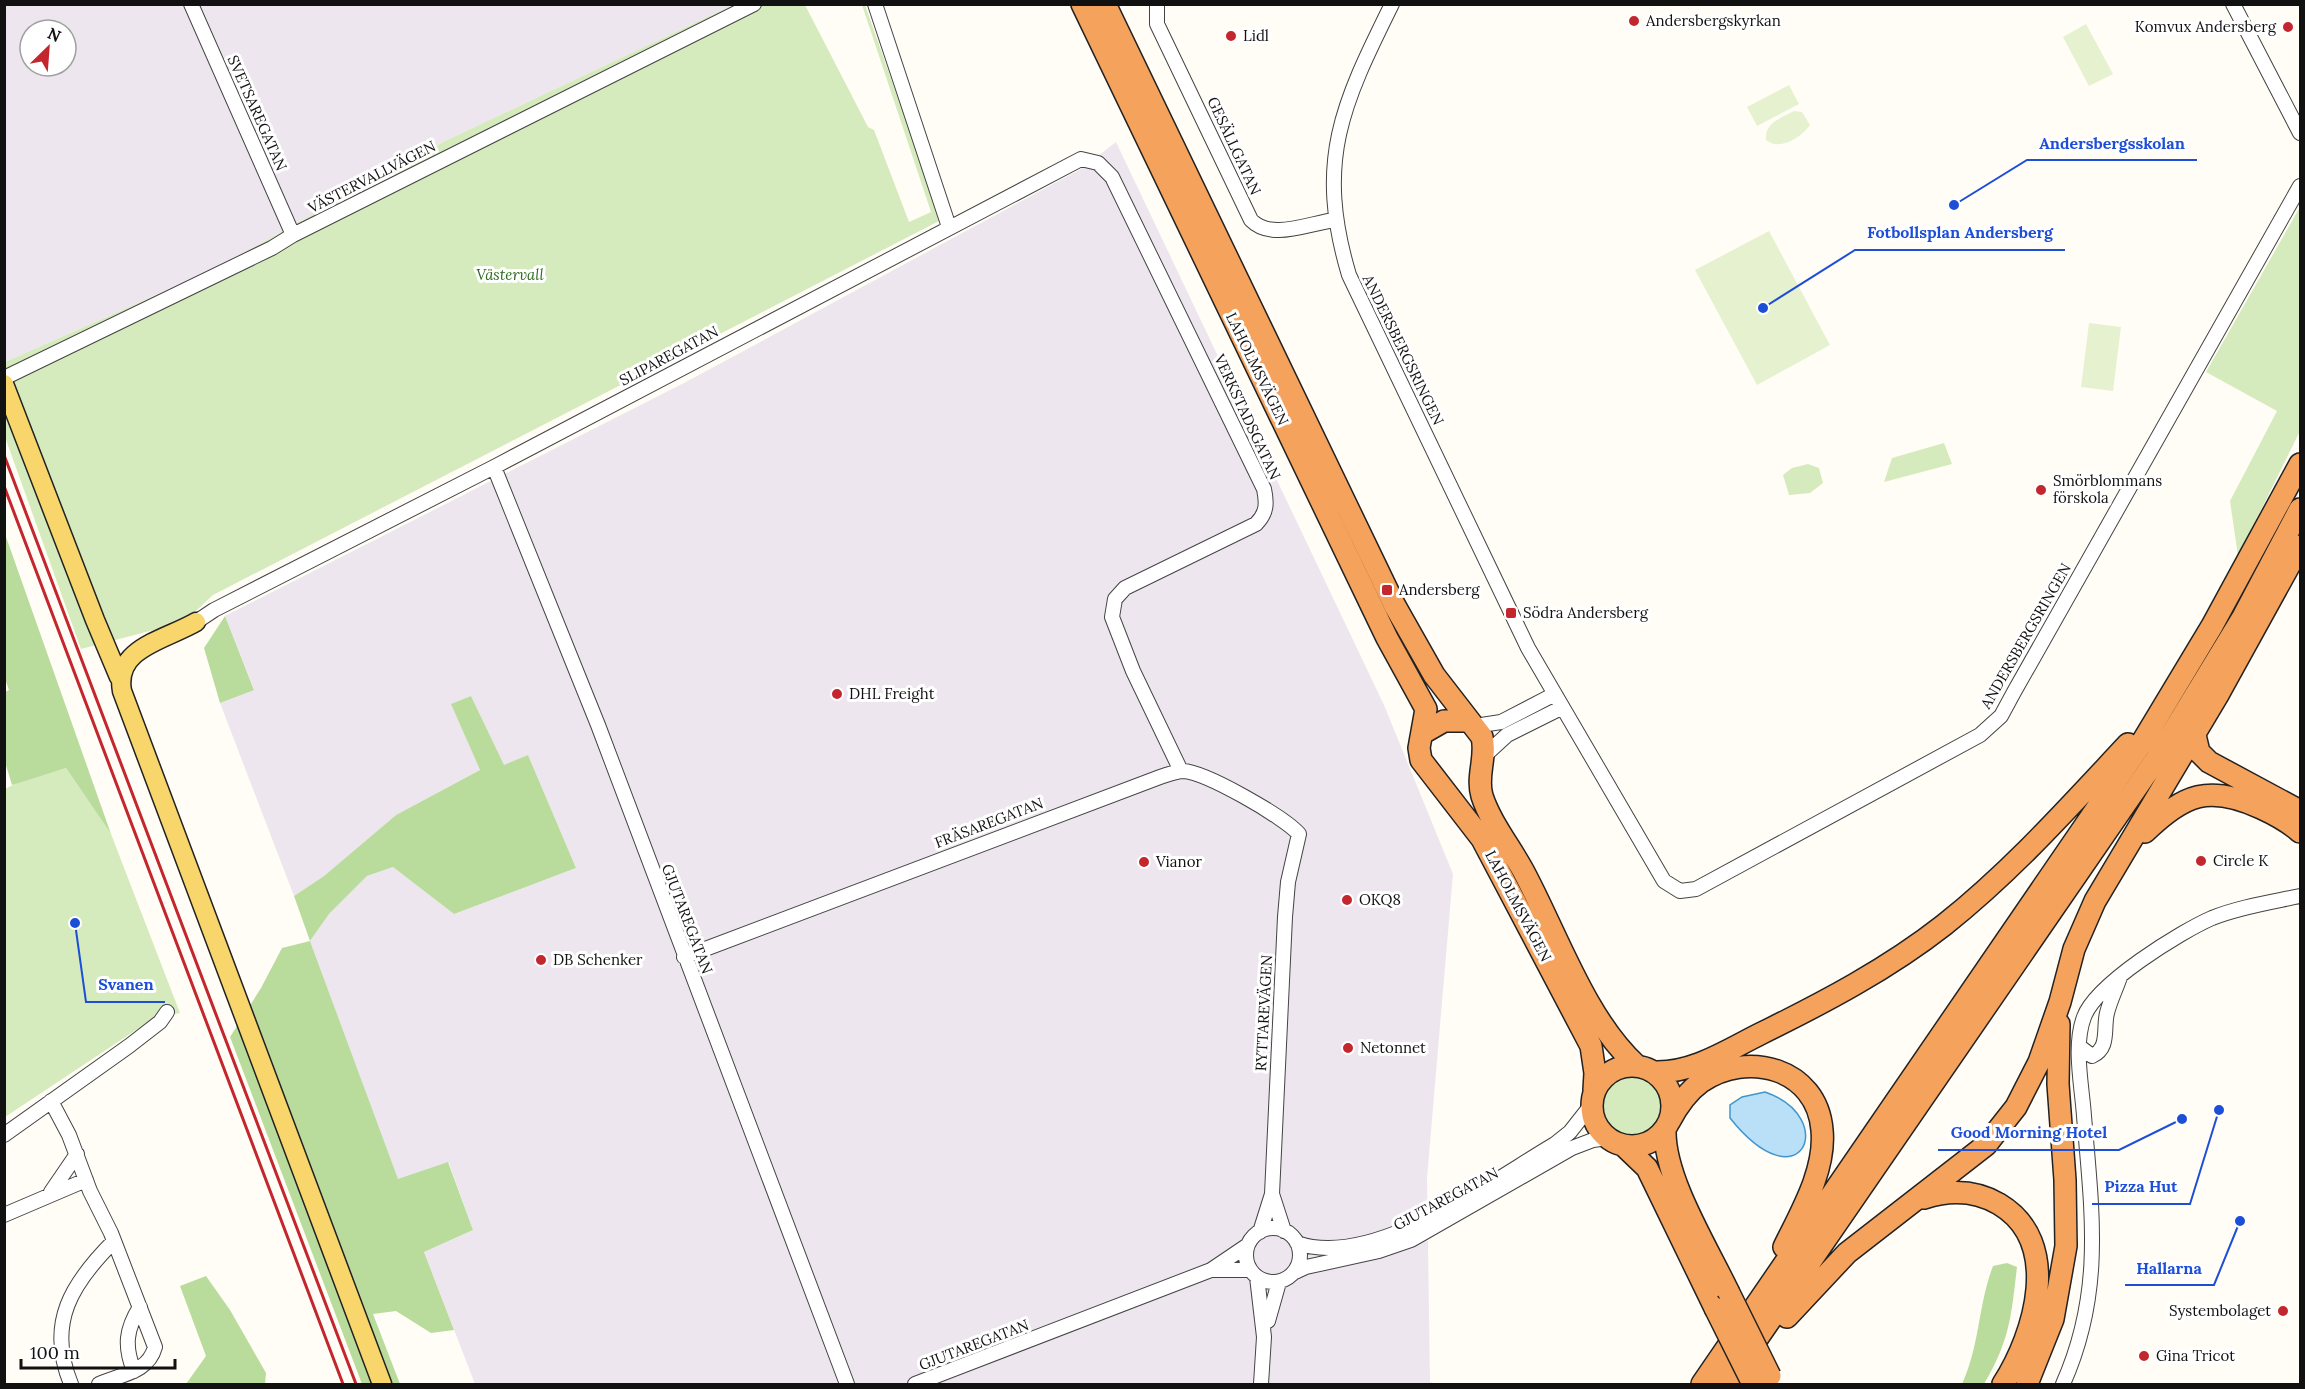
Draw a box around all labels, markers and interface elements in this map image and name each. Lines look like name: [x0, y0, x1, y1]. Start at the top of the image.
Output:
place label: Andersbergskyrkan: [1645, 11, 1781, 30]
marker: Andersbergskyrkan: [1627, 14, 1641, 28]
place label: Komvux Andersberg: [2135, 17, 2277, 36]
north arrow: [18, 18, 78, 78]
marker: Komvux Andersberg: [2281, 20, 2295, 34]
text: N: [45, 23, 64, 46]
place label: Lidl: [1243, 26, 1269, 45]
marker: Lidl: [1224, 29, 1238, 43]
street label: SVETSAREGATAN: [223, 52, 291, 173]
street label: GESÄLLGATAN: [1203, 94, 1266, 198]
callout: Andersbergsskolan: [2027, 126, 2197, 160]
text: Andersbergsskolan: [2039, 133, 2185, 153]
street label: VÄSTERVALLVÄGEN: [304, 136, 439, 217]
callout: Fotbollsplan Andersberg: [1855, 216, 2065, 250]
text: Fotbollsplan Andersberg: [1867, 222, 2054, 242]
park label: Västervall: [476, 265, 545, 284]
street label: ANDERSBERGSRINGEN: [1358, 271, 1448, 428]
street label: LAHOLMSVÄGEN: [1222, 309, 1293, 428]
street label: SLIPAREGATAN: [616, 321, 722, 390]
street label: VERKSTADSGATAN: [1210, 350, 1285, 482]
place label: Smörblommans förskola: [2053, 471, 2162, 507]
marker: Smörblommans förskola: [2034, 483, 2048, 497]
street label: ANDERSBERGSRINGEN: [1976, 560, 2075, 713]
place label: Andersberg: [1398, 580, 1480, 599]
marker: Andersberg: [1380, 583, 1394, 597]
place label: Södra Andersberg: [1523, 603, 1649, 622]
marker: Södra Andersberg: [1504, 606, 1518, 620]
place label: DHL Freight: [849, 684, 935, 703]
marker: DHL Freight: [830, 687, 844, 701]
street label: FRÄSAREGATAN: [932, 793, 1046, 852]
street label: LAHOLMSVÄGEN: [1481, 847, 1556, 965]
place label: Circle K: [2213, 851, 2269, 870]
place label: Vianor: [1155, 852, 1202, 871]
marker: Circle K: [2194, 854, 2208, 868]
marker: Vianor: [1137, 855, 1151, 869]
street label: GJUTAREGATAN: [658, 861, 717, 976]
place label: OKQ8: [1359, 890, 1401, 909]
marker: OKQ8: [1340, 893, 1354, 907]
place label: DB Schenker: [553, 950, 643, 969]
marker: DB Schenker: [534, 953, 548, 967]
street label: RYTTAREVÄGEN: [1251, 954, 1276, 1072]
callout: Svanen: [86, 968, 165, 1002]
text: Svanen: [98, 974, 154, 994]
place label: Netonnet: [1360, 1038, 1426, 1057]
marker: Netonnet: [1341, 1041, 1355, 1055]
callout: Good Morning Hotel: [1938, 1116, 2119, 1150]
text: Good Morning Hotel: [1951, 1122, 2107, 1142]
street label: GJUTAREGATAN: [1390, 1163, 1502, 1234]
callout: Pizza Hut: [2092, 1170, 2190, 1204]
text: Pizza Hut: [2104, 1176, 2178, 1196]
callout: Hallarna: [2125, 1251, 2214, 1285]
text: Hallarna: [2136, 1258, 2202, 1278]
place label: Systembolaget: [2169, 1301, 2271, 1320]
marker: Systembolaget: [2276, 1304, 2290, 1318]
street label: GJUTAREGATAN: [916, 1315, 1031, 1374]
scale bar: [21, 1332, 176, 1370]
text: 100 m: [30, 1341, 80, 1364]
place label: Gina Tricot: [2156, 1346, 2235, 1365]
marker: Gina Tricot: [2137, 1349, 2151, 1363]

